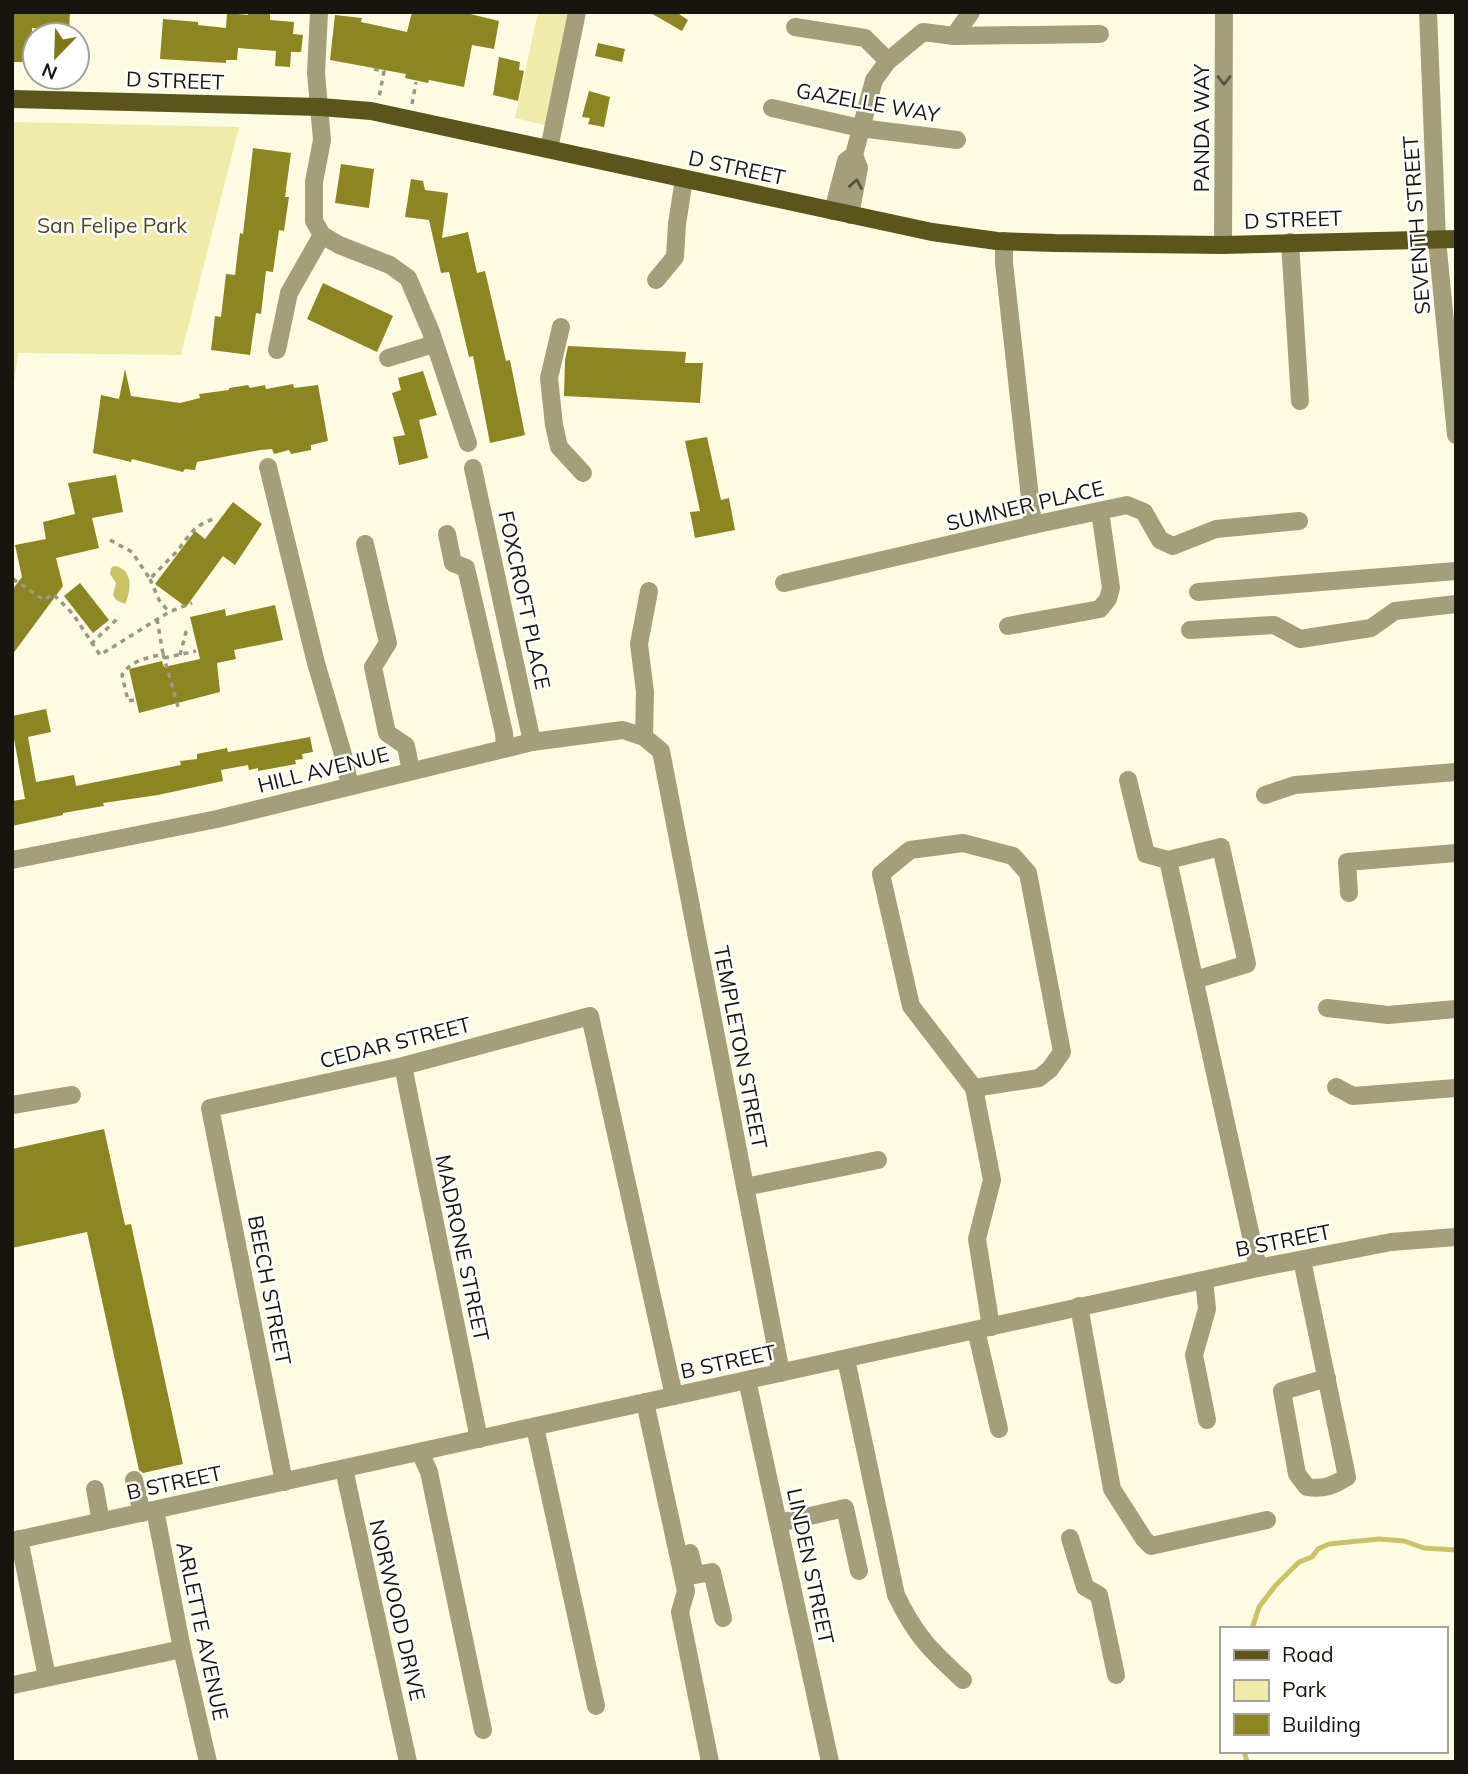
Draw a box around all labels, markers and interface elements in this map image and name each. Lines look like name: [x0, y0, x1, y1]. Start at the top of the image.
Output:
north arrow: [21, 21, 91, 91]
text: N: [38, 58, 61, 85]
street label: PANDA WAY: [1188, 63, 1214, 192]
street label: D STREET: [125, 65, 225, 95]
one-way arrow: [1216, 76, 1232, 86]
street label: GAZELLE WAY: [794, 77, 942, 127]
street label: SEVENTH STREET: [1397, 134, 1435, 315]
street label: D STREET: [686, 144, 788, 190]
one-way arrow: [848, 178, 863, 190]
street label: D STREET: [1243, 204, 1343, 234]
park label: San Felipe Park: [37, 212, 187, 238]
street label: SUMNER PLACE: [944, 474, 1106, 536]
street label: FOXCROFT PLACE: [493, 508, 557, 692]
street label: HILL AVENUE: [255, 740, 391, 798]
street label: TEMPLETON STREET: [709, 943, 774, 1151]
street label: CEDAR STREET: [317, 1011, 473, 1073]
street label: MADRONE STREET: [430, 1152, 496, 1344]
street label: BEECH STREET: [243, 1213, 297, 1367]
street label: B STREET: [1233, 1218, 1333, 1262]
street label: B STREET: [678, 1338, 778, 1384]
street label: B STREET: [124, 1459, 224, 1505]
street label: LINDEN STREET: [782, 1486, 840, 1647]
street label: NORWOOD DRIVE: [364, 1517, 432, 1703]
street label: ARLETTE AVENUE: [171, 1539, 235, 1723]
legend: [1220, 1627, 1447, 1753]
text: Road: [1282, 1641, 1333, 1667]
text: Park: [1282, 1676, 1326, 1702]
text: Building: [1282, 1711, 1361, 1737]

